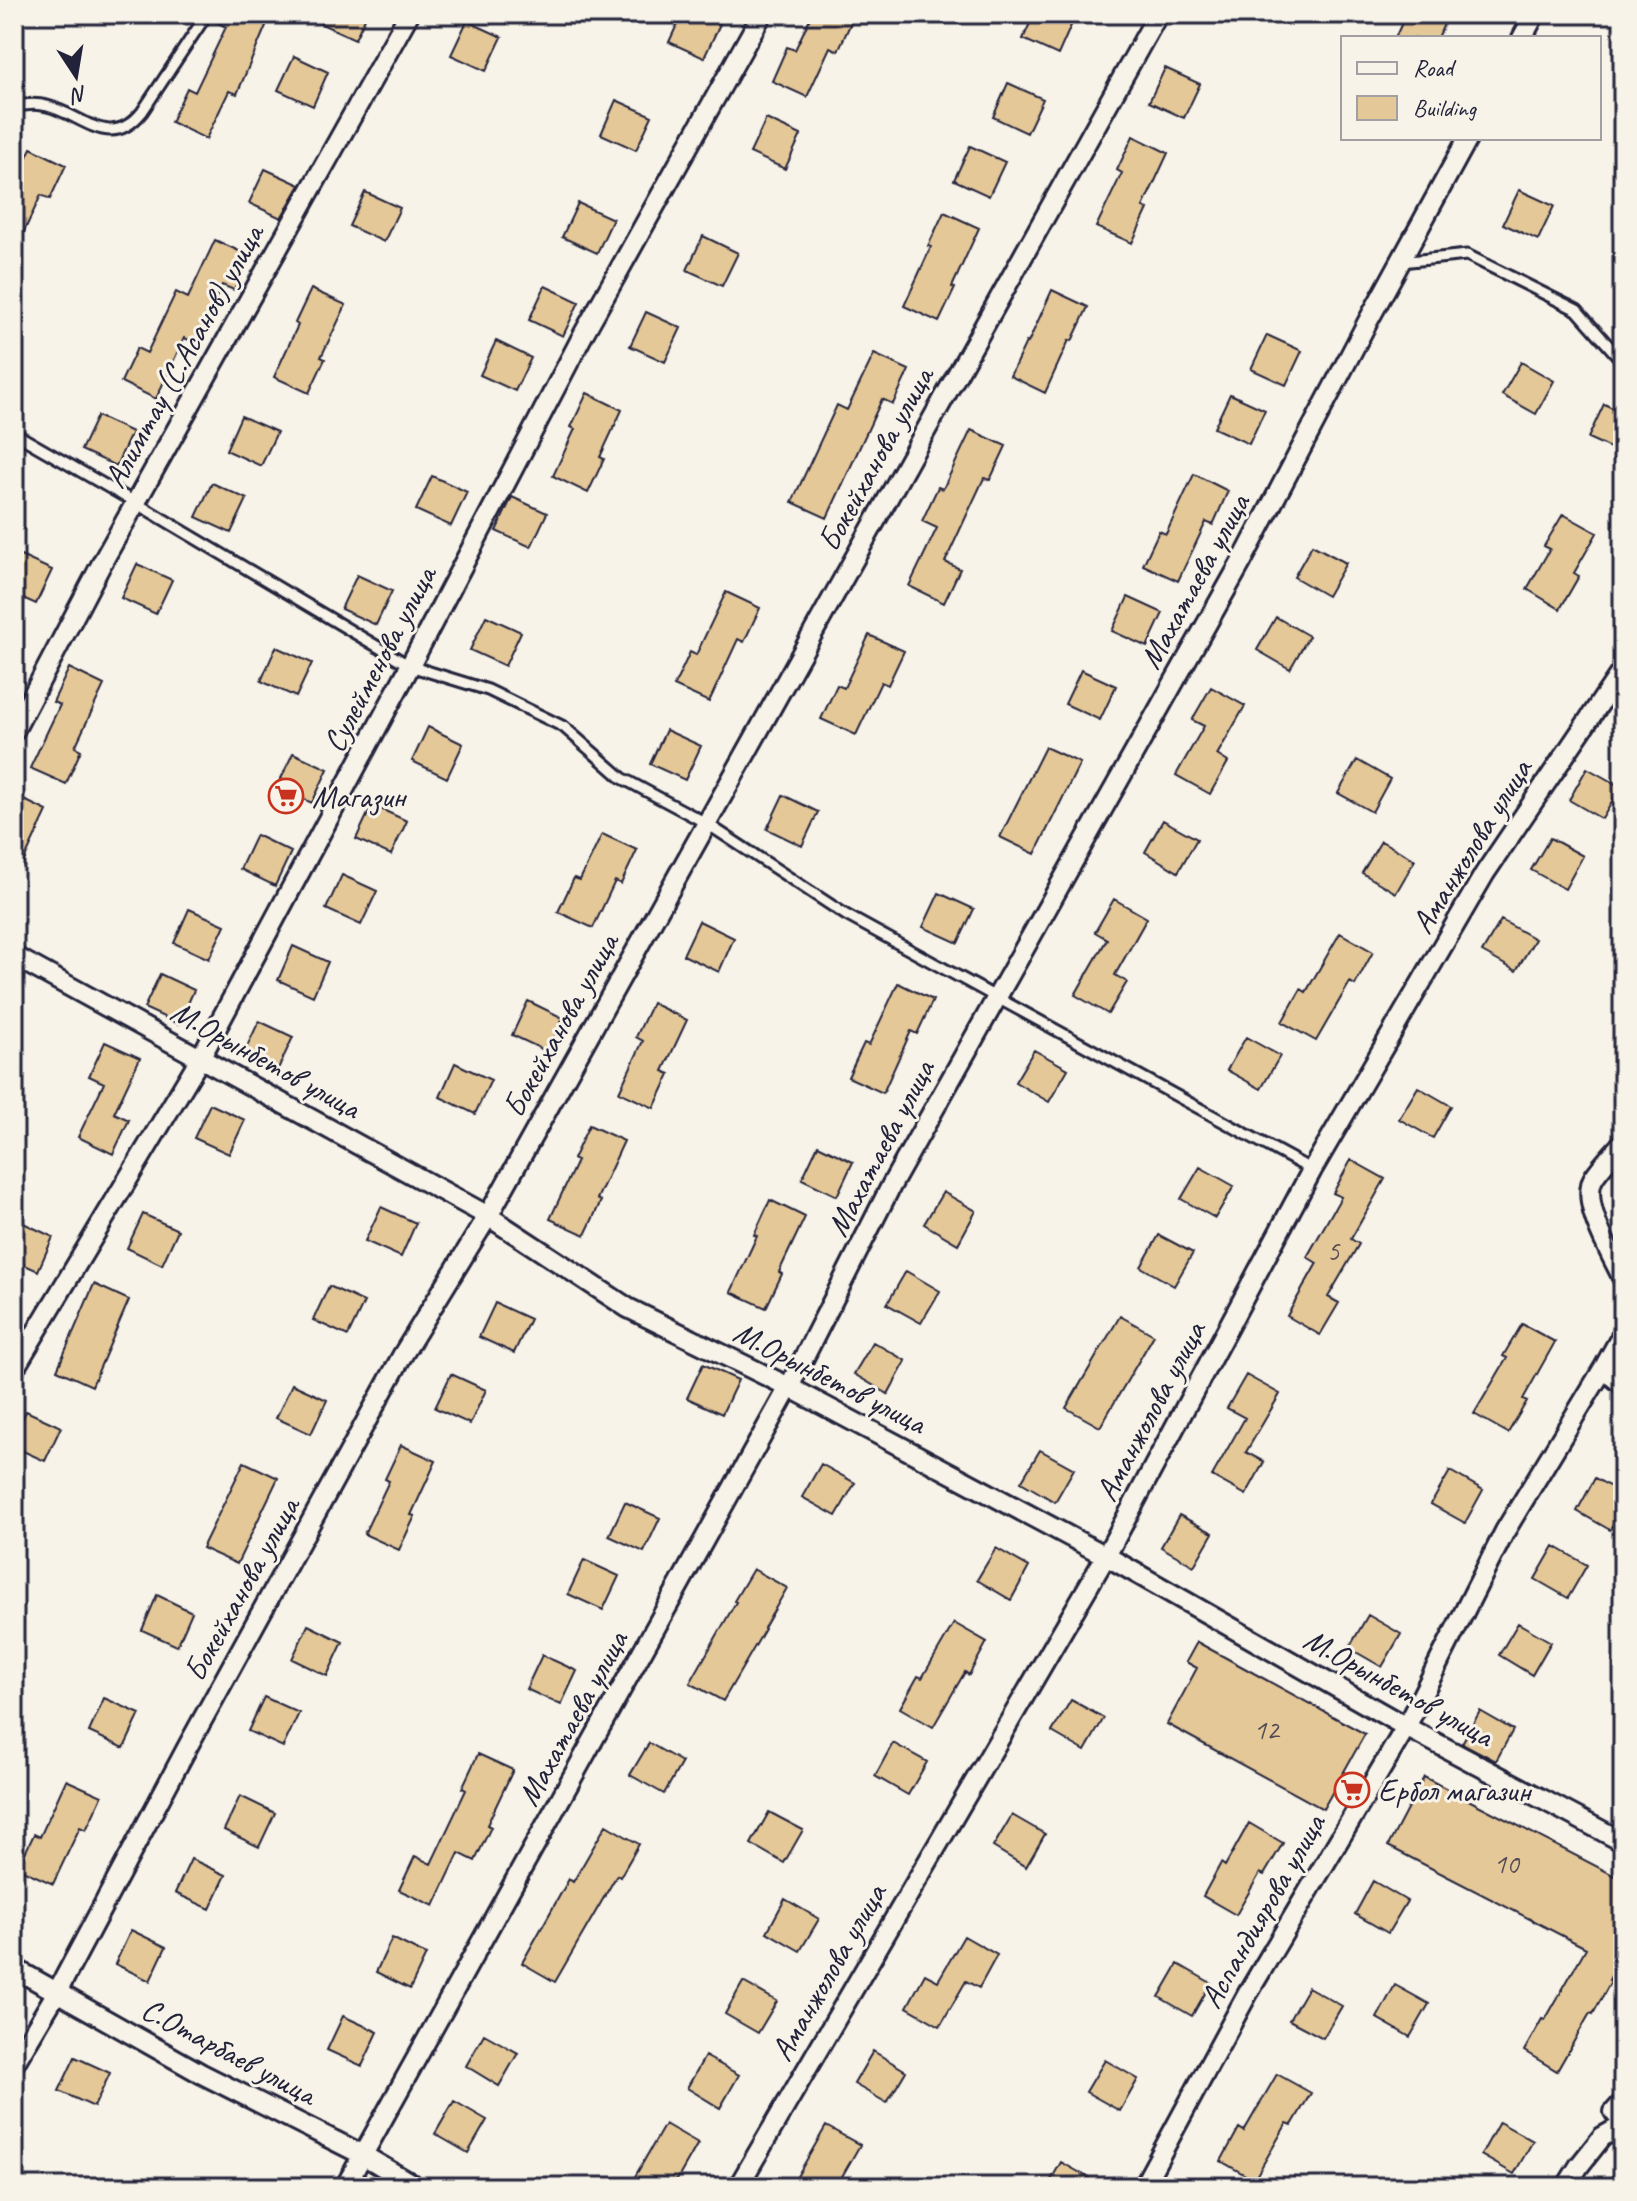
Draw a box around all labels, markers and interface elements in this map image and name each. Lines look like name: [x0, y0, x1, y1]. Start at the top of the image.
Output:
north arrow: [36, 36, 116, 116]
legend: [1341, 36, 1601, 140]
text: Road: [1413, 53, 1457, 83]
text: N: [67, 79, 90, 110]
text: Building: [1413, 93, 1478, 123]
street label: Алимтау (С.Асанов) улица: [94, 215, 274, 495]
street label: Бокейханова улица: [808, 358, 944, 558]
street label: Махатаева улица: [1130, 485, 1260, 676]
street label: Сулейменова улица: [313, 557, 447, 759]
street label: Аманжолова улица: [1402, 750, 1542, 941]
place label: Магазин: [312, 776, 408, 817]
supermarket icon: Магазин: [267, 777, 305, 815]
street label: Бокейханова улица: [493, 924, 629, 1124]
street label: М.Орынбетов улица: [164, 991, 369, 1129]
street label: Махатаева улица: [817, 1051, 945, 1243]
house number: 5: [1327, 1233, 1341, 1268]
street label: М.Орынбетов улица: [727, 1311, 935, 1444]
street label: Аманжолова улица: [1086, 1313, 1216, 1508]
street label: Бокейханова улица: [174, 1488, 310, 1688]
street label: М.Орынбетов улица: [1297, 1619, 1502, 1757]
street label: Махатаева улица: [508, 1622, 638, 1813]
house number: 12: [1253, 1712, 1281, 1747]
place label: Ербол магазин: [1378, 1770, 1532, 1811]
supermarket icon: Ербол магазин: [1333, 1771, 1371, 1809]
street label: Аспандиярова улица: [1190, 1805, 1336, 2016]
house number: 10: [1493, 1846, 1521, 1881]
street label: Аманжолова улица: [761, 1875, 897, 2068]
street label: С.Отарбаев улица: [134, 1988, 326, 2116]

